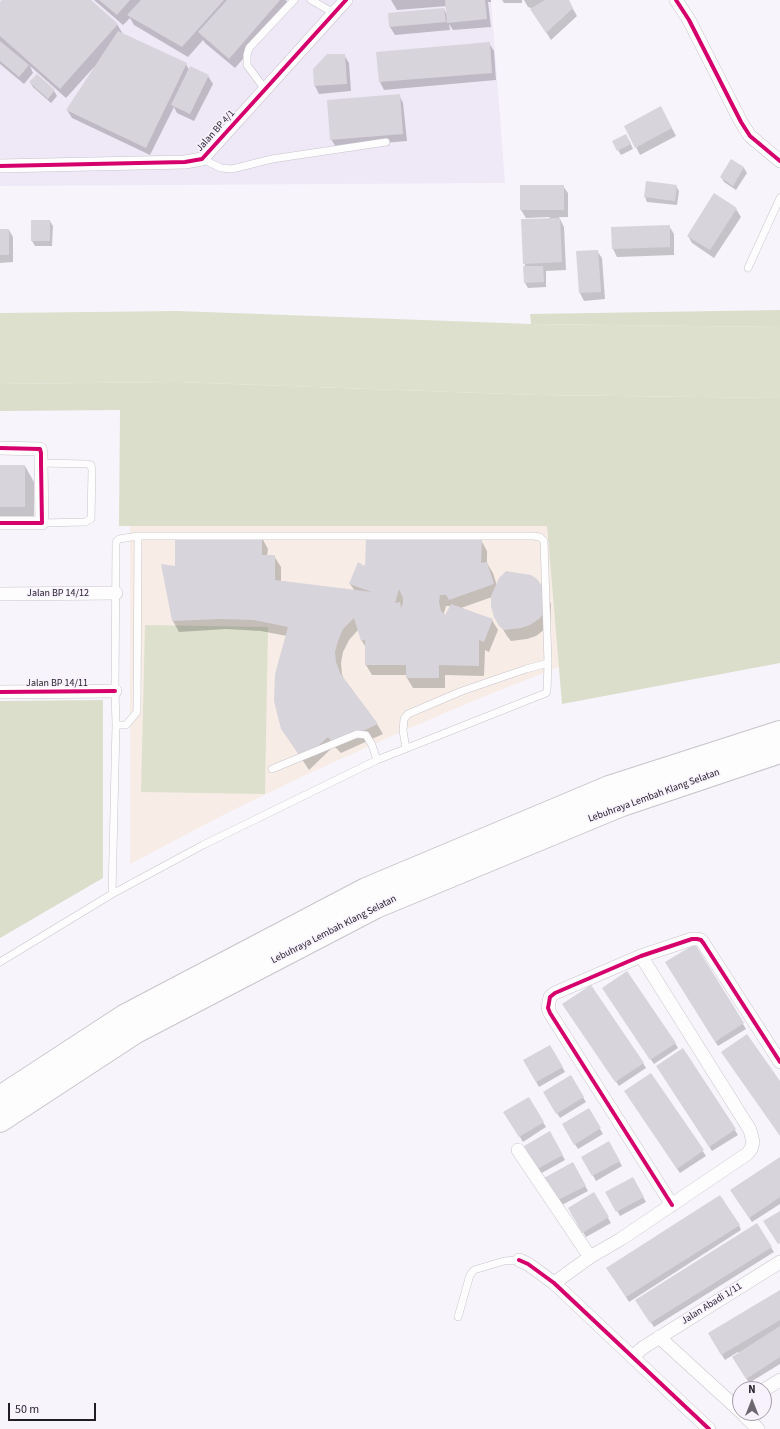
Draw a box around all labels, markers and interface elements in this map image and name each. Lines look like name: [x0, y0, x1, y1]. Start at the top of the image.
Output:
street label: Jalan BP 4/1: [194, 108, 238, 154]
street label: Jalan BP 14/12: [27, 588, 89, 600]
street label: Jalan BP 14/11: [26, 678, 88, 690]
street label: Lebuhraya Lembah Klang Selatan: [587, 767, 721, 825]
street label: Lebuhraya Lembah Klang Selatan: [269, 893, 399, 967]
street label: Jalan Abadi 1/11: [679, 1281, 745, 1327]
north arrow: [732, 1381, 772, 1421]
text: N: [748, 1382, 756, 1397]
scale bar: [10, 1395, 98, 1421]
text: 50 m: [15, 1401, 39, 1418]

